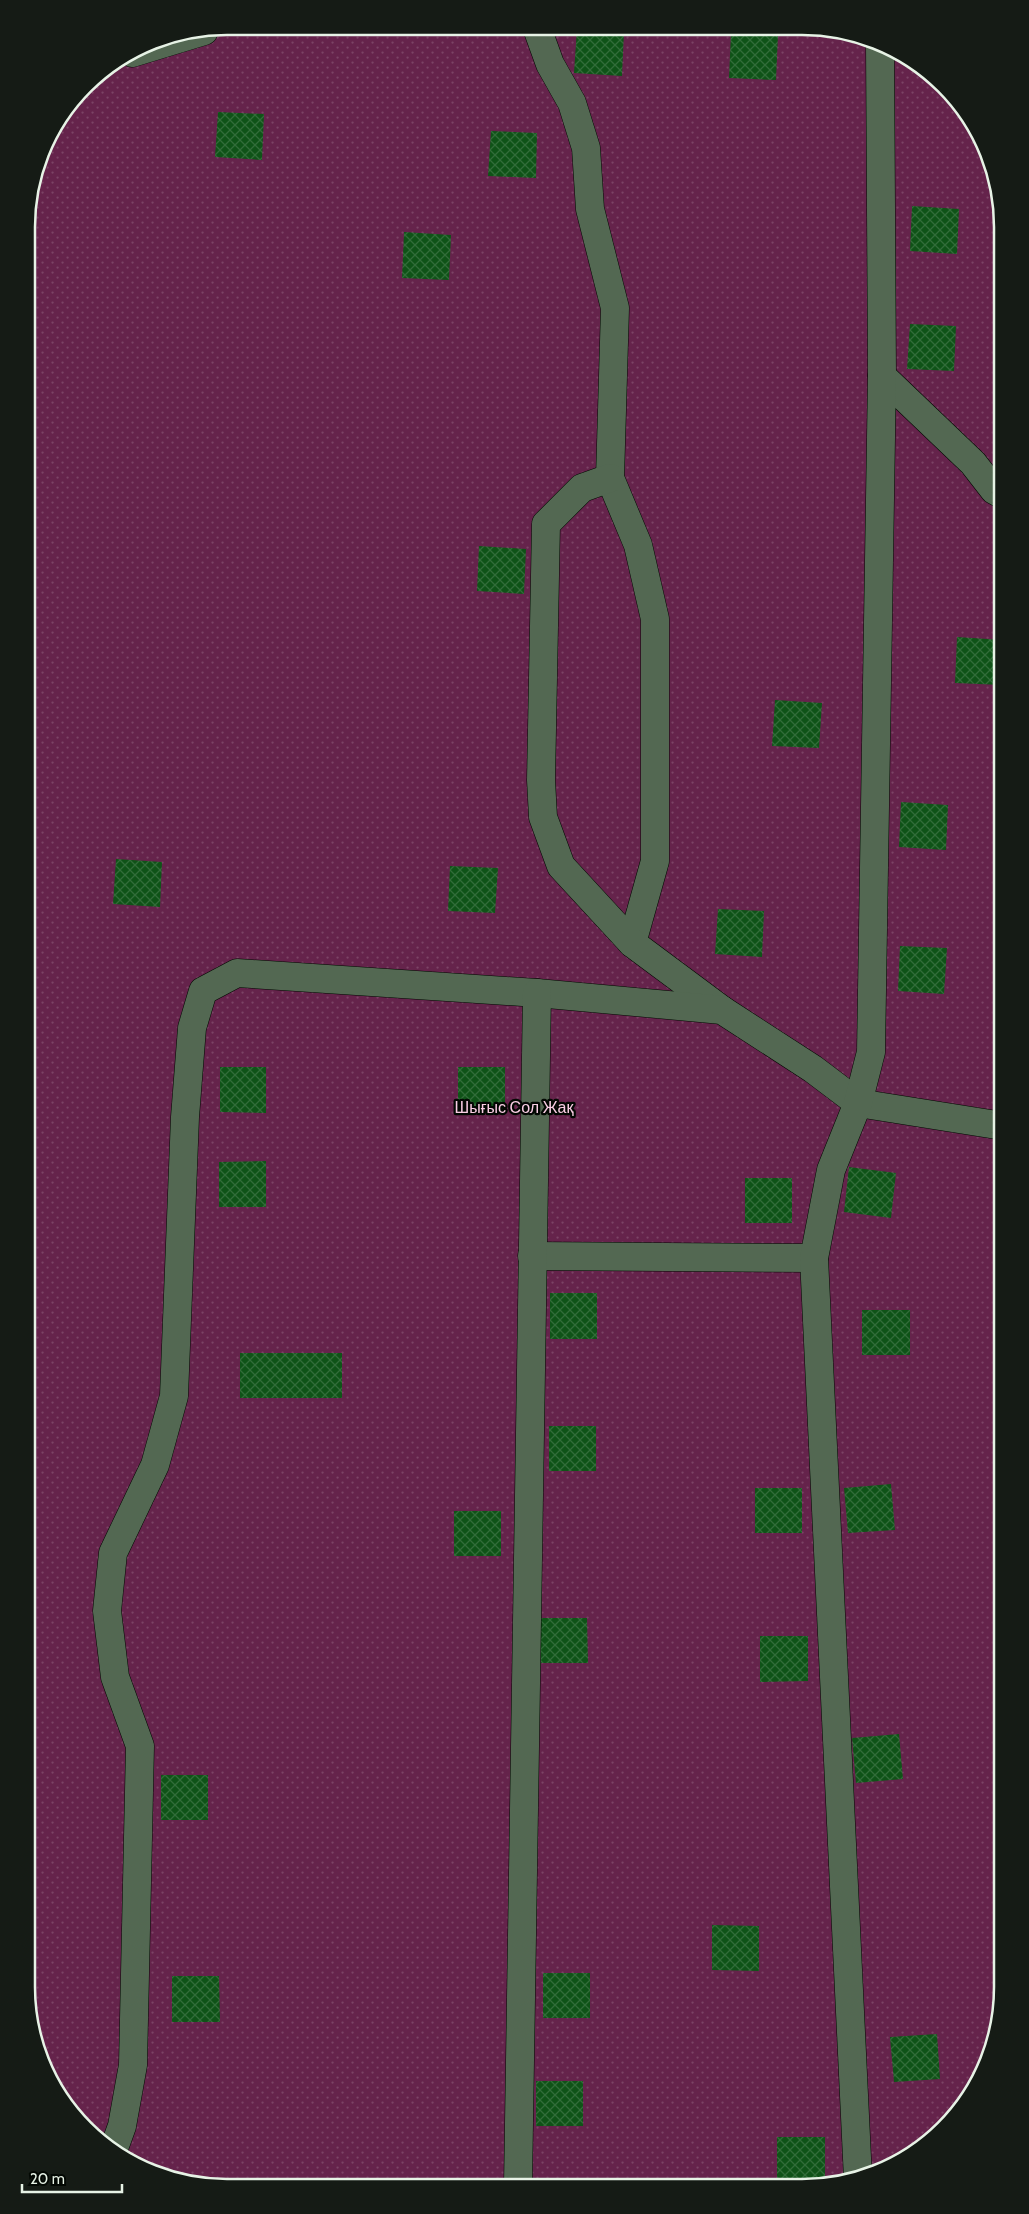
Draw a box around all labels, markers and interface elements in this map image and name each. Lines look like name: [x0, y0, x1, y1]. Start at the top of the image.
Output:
park label: Шығыс Сол Жақ: [455, 1098, 574, 1117]
scale bar: [22, 2162, 122, 2194]
text: 20 m: [30, 2170, 65, 2188]

